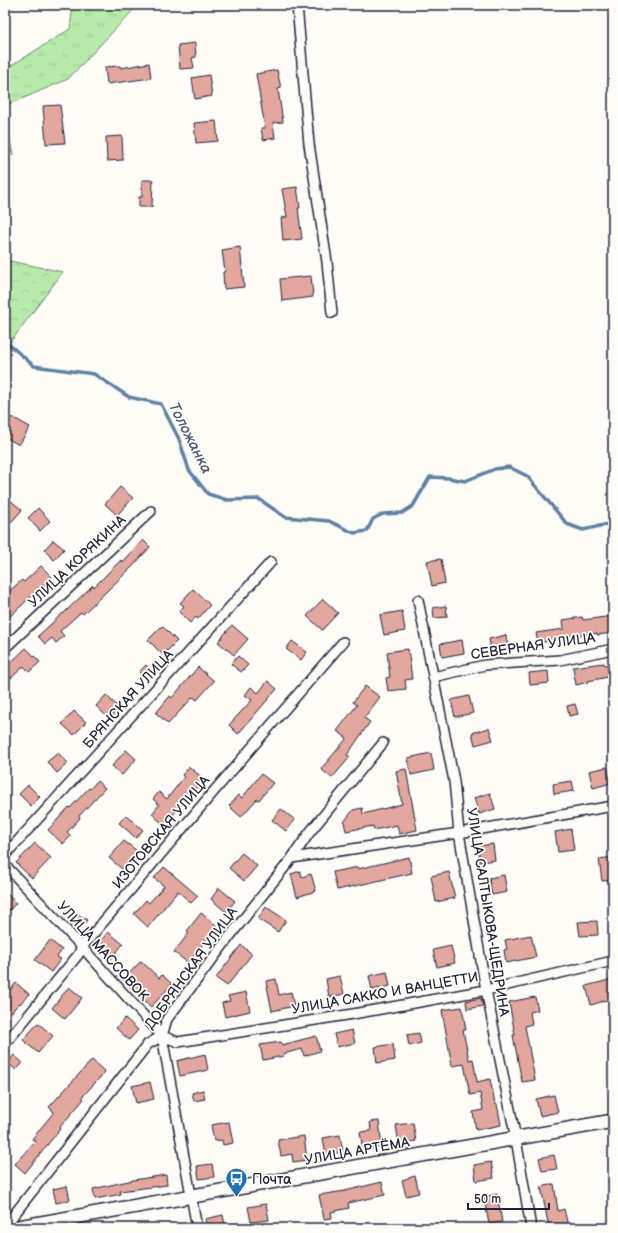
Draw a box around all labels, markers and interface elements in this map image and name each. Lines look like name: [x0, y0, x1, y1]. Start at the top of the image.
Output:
water label: Толожанка: [164, 399, 216, 477]
street label: УЛИЦА КОРЯКИНА: [25, 511, 130, 611]
street label: СЕВЕРНАЯ УЛИЦА: [470, 629, 597, 663]
street label: БРЯНСКАЯ УЛИЦА: [79, 646, 177, 752]
street label: ИЗОТОВСКАЯ УЛИЦА: [109, 772, 214, 892]
street label: УЛИЦА САЛТЫКОВА-ЩЕДРИНА: [463, 806, 513, 1018]
street label: УЛИЦА МАССОВОК: [54, 898, 153, 1005]
street label: ДОБРЯНСКАЯ УЛИЦА: [141, 903, 241, 1032]
street label: УЛИЦА САККО И ВАНЦЕТТИ: [290, 968, 480, 1018]
street label: УЛИЦА АРТЁМА: [303, 1132, 411, 1169]
bus stop icon: Почта: [223, 1166, 249, 1199]
place label: Почта: [252, 1171, 292, 1188]
scale bar: [468, 1185, 549, 1211]
text: 50 m: [474, 1192, 501, 1207]

